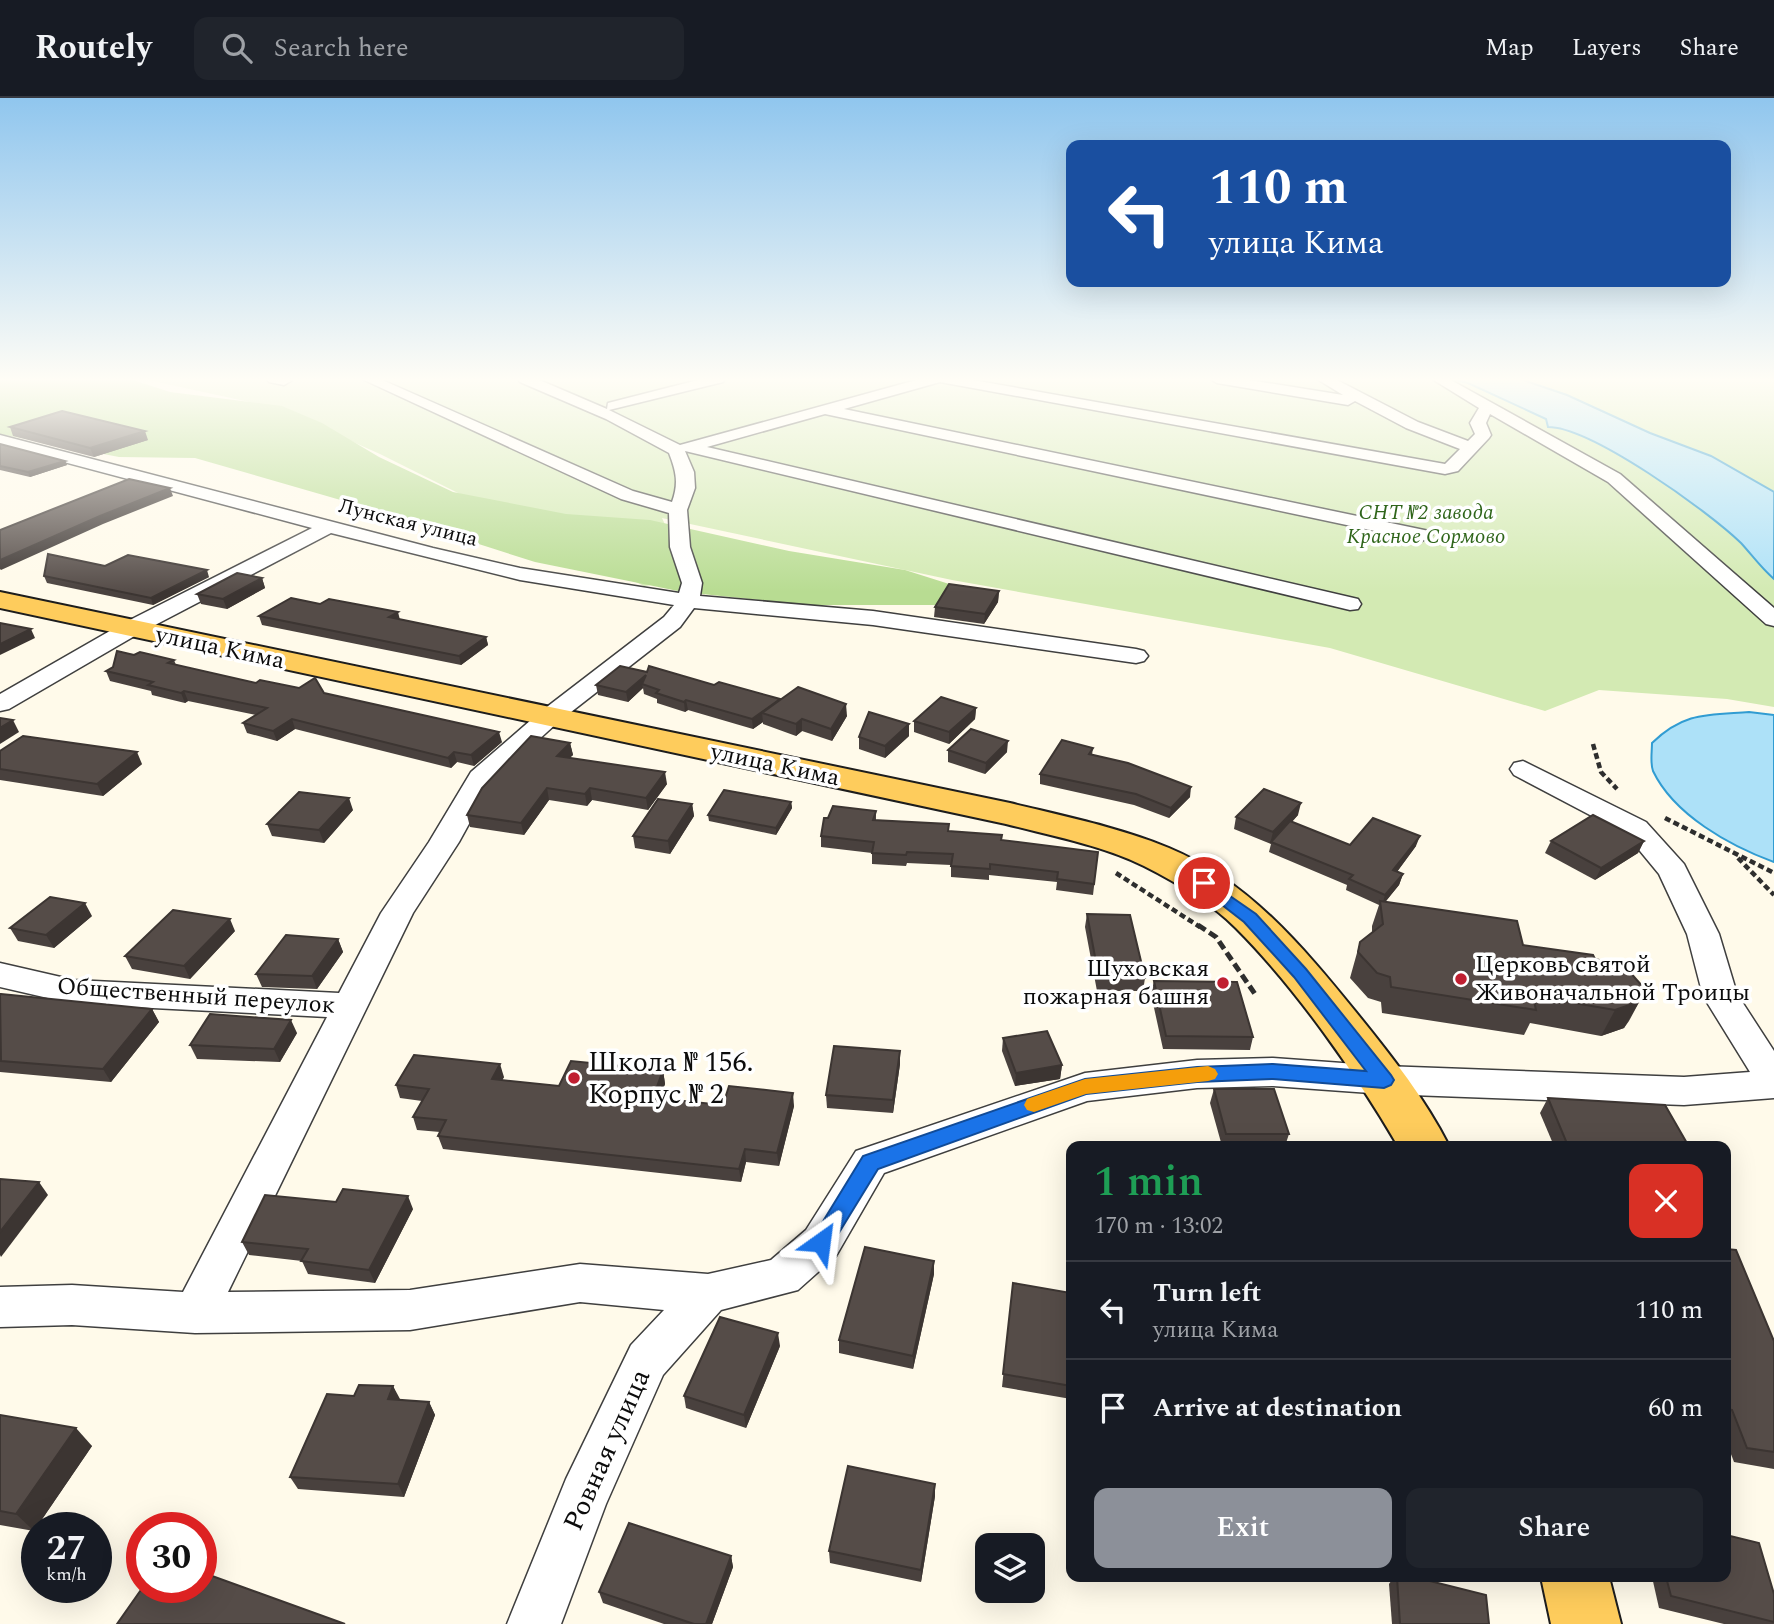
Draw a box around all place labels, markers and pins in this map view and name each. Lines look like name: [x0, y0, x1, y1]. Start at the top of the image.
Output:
pin: [1174, 853, 1234, 913]
place label: Церковь святой Живоначальной Троицы: [1475, 947, 1750, 1011]
place label: Шуховская пожарная башня: [1023, 951, 1209, 1015]
marker: Церковь святой Живоначальной Троицы: [1453, 971, 1469, 987]
marker: Шуховская пожарная башня: [1215, 975, 1231, 991]
place label: Школа № 156. Корпус № 2: [588, 1041, 754, 1116]
marker: Школа № 156. Корпус № 2: [566, 1070, 582, 1086]

